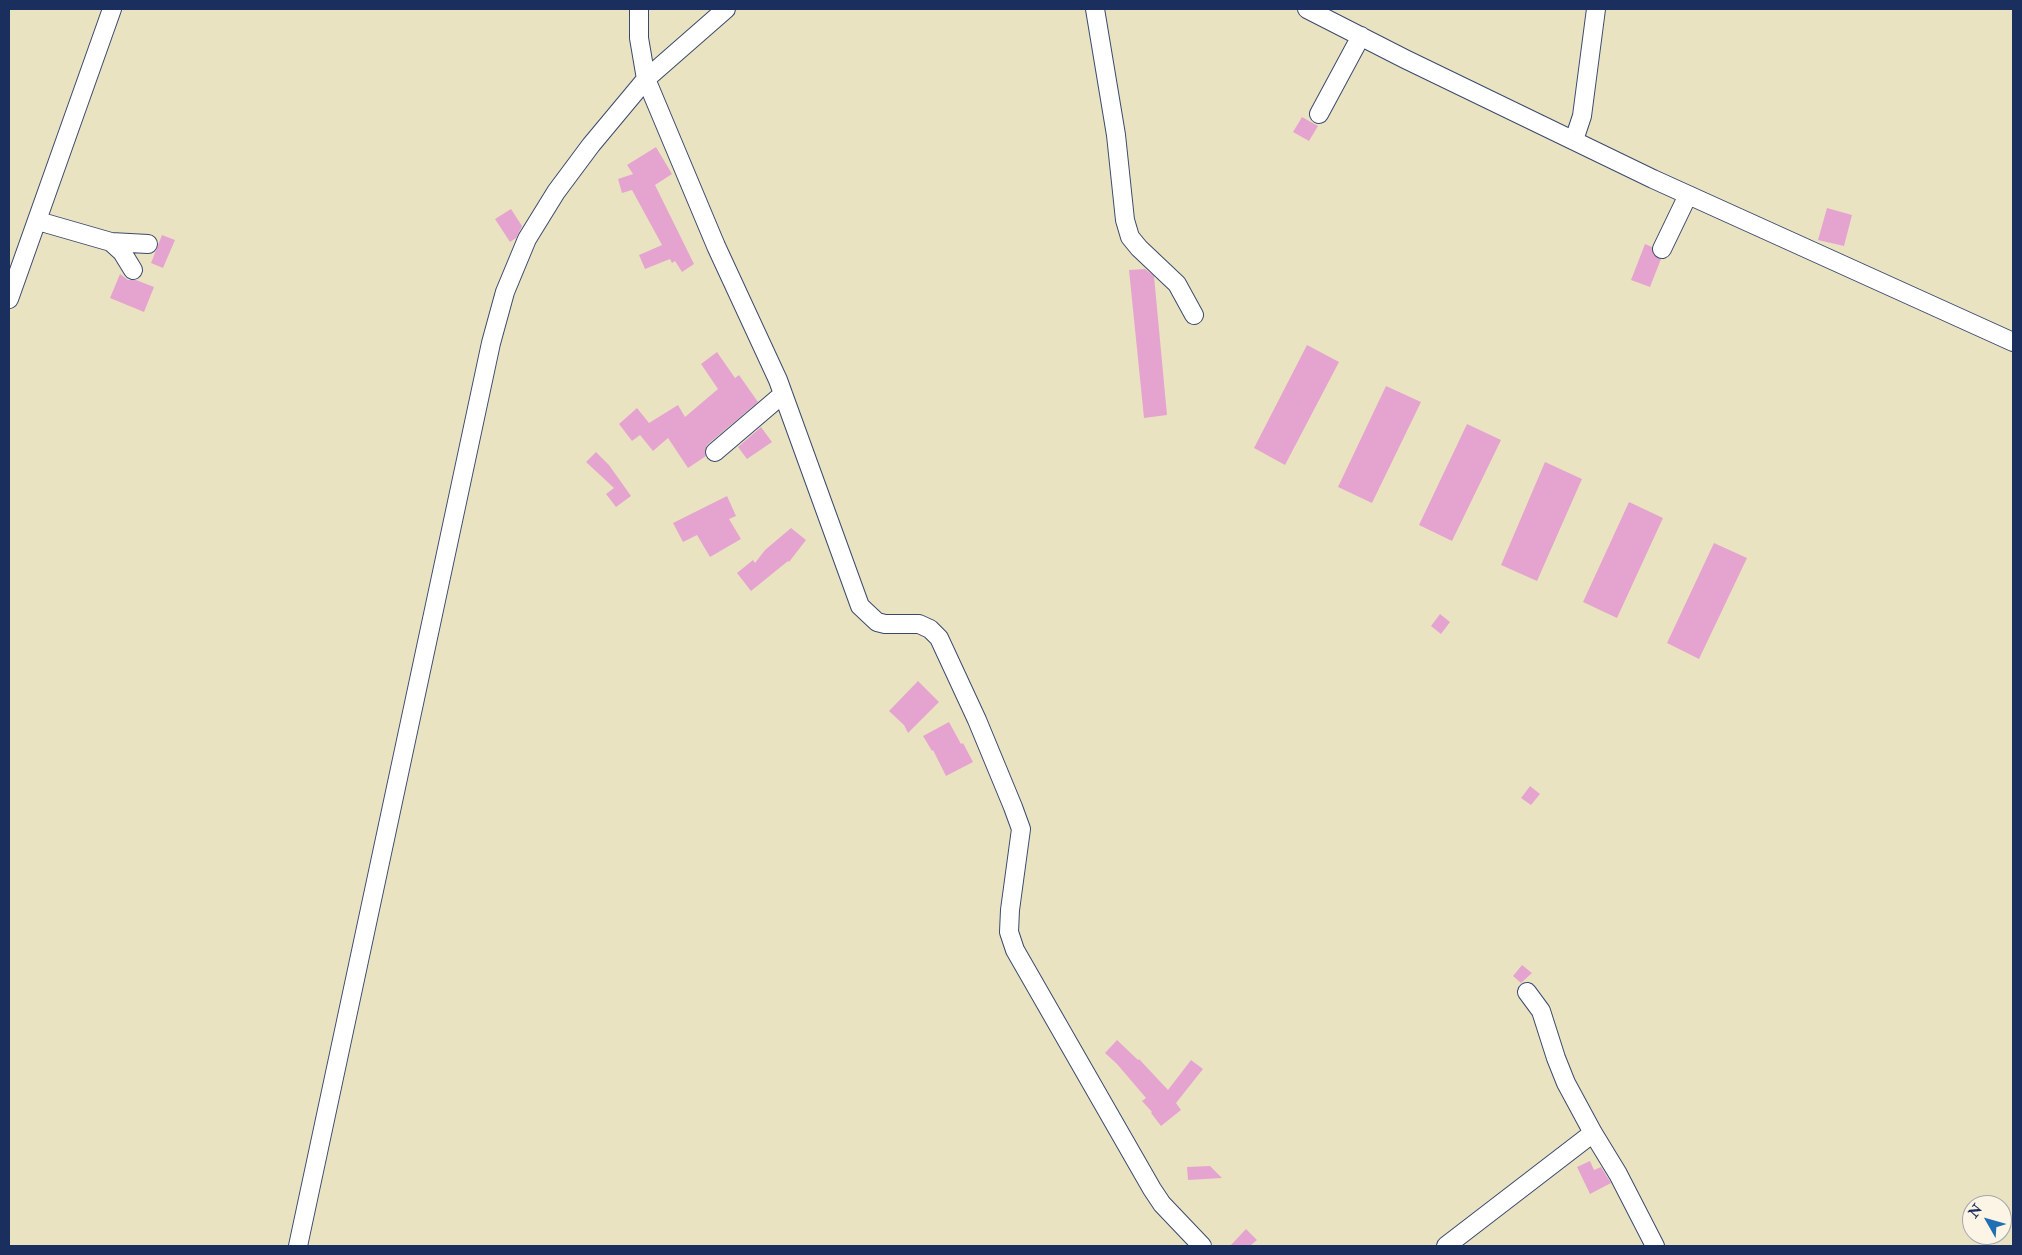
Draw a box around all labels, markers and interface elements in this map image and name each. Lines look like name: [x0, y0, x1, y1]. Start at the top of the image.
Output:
north arrow: [1962, 1195, 2012, 1245]
text: N: [1965, 1201, 1986, 1221]

